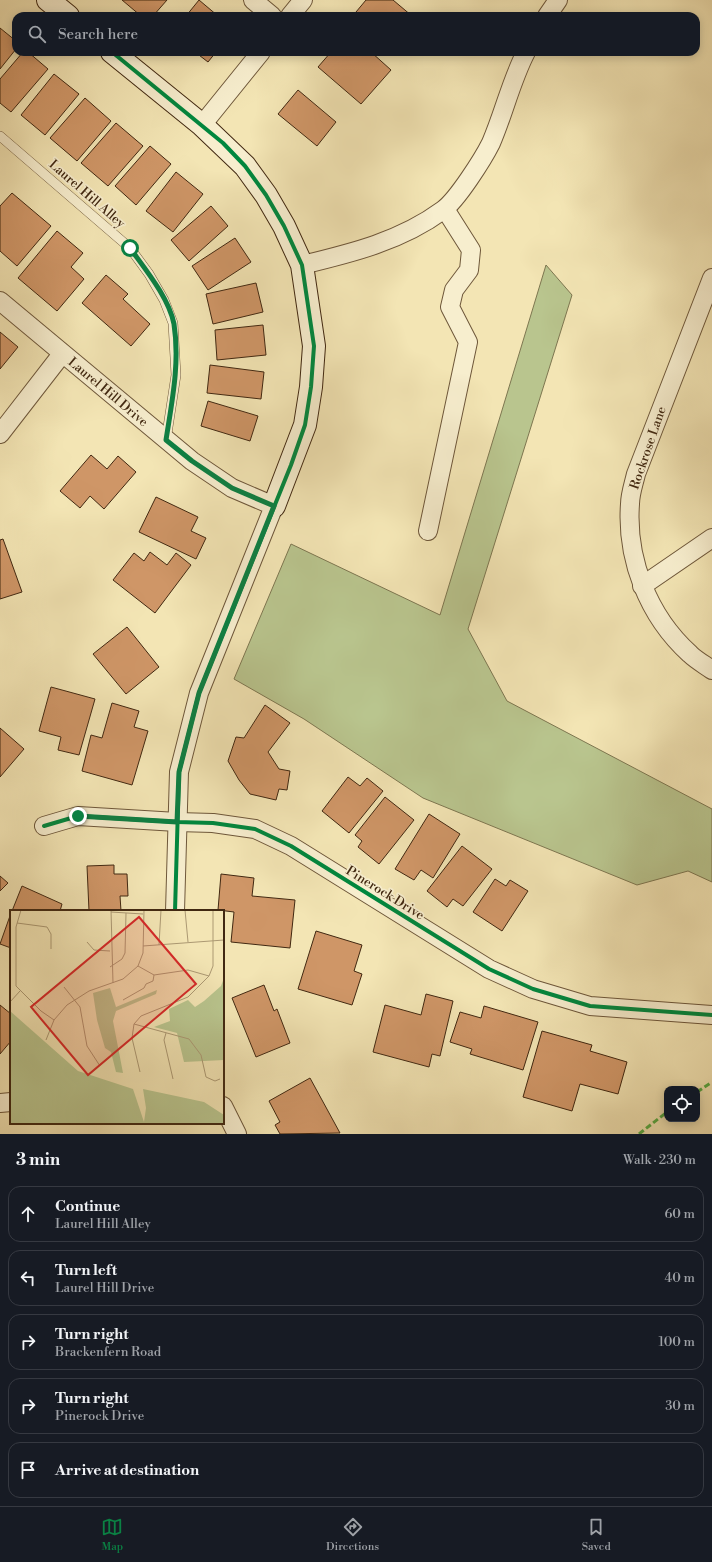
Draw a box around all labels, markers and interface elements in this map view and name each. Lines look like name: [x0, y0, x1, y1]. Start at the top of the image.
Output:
search box: [12, 12, 700, 56]
icon: search: [26, 23, 48, 45]
text: Search here: [58, 25, 138, 44]
street label: Laurel Hill Alley: [46, 157, 129, 232]
route start: [121, 239, 139, 257]
street label: Laurel Hill Drive: [65, 354, 152, 430]
street label: Rockrose Lane: [626, 404, 670, 492]
route end: [69, 807, 87, 825]
street label: Pinerock Drive: [343, 863, 428, 924]
inset map: [10, 910, 224, 1124]
map controls: [664, 1086, 700, 1122]
button: locate: [664, 1086, 700, 1122]
text: 3 min: [16, 1149, 60, 1171]
text: Walk · 230 m: [623, 1152, 696, 1168]
text: Continue: [55, 1197, 120, 1216]
icon: ahead: [17, 1203, 39, 1225]
text: 60 m: [664, 1206, 695, 1222]
text: Laurel Hill Alley: [55, 1216, 151, 1232]
text: Turn left: [55, 1261, 117, 1280]
icon: left: [17, 1267, 39, 1289]
text: 40 m: [665, 1270, 695, 1286]
text: Laurel Hill Drive: [55, 1280, 154, 1296]
text: Turn right: [55, 1325, 129, 1344]
icon: right: [17, 1331, 39, 1353]
text: 100 m: [659, 1334, 695, 1350]
text: Brackenfern Road: [55, 1344, 161, 1360]
text: Turn right: [55, 1389, 129, 1408]
icon: right: [17, 1395, 39, 1417]
text: 30 m: [665, 1398, 695, 1414]
text: Pinerock Drive: [55, 1408, 144, 1424]
icon: arrive: [17, 1459, 39, 1481]
text: Arrive at destination: [55, 1461, 199, 1480]
tab: Map: [101, 1516, 123, 1554]
tab: Directions: [326, 1516, 379, 1554]
tab: Saved: [582, 1516, 611, 1554]

